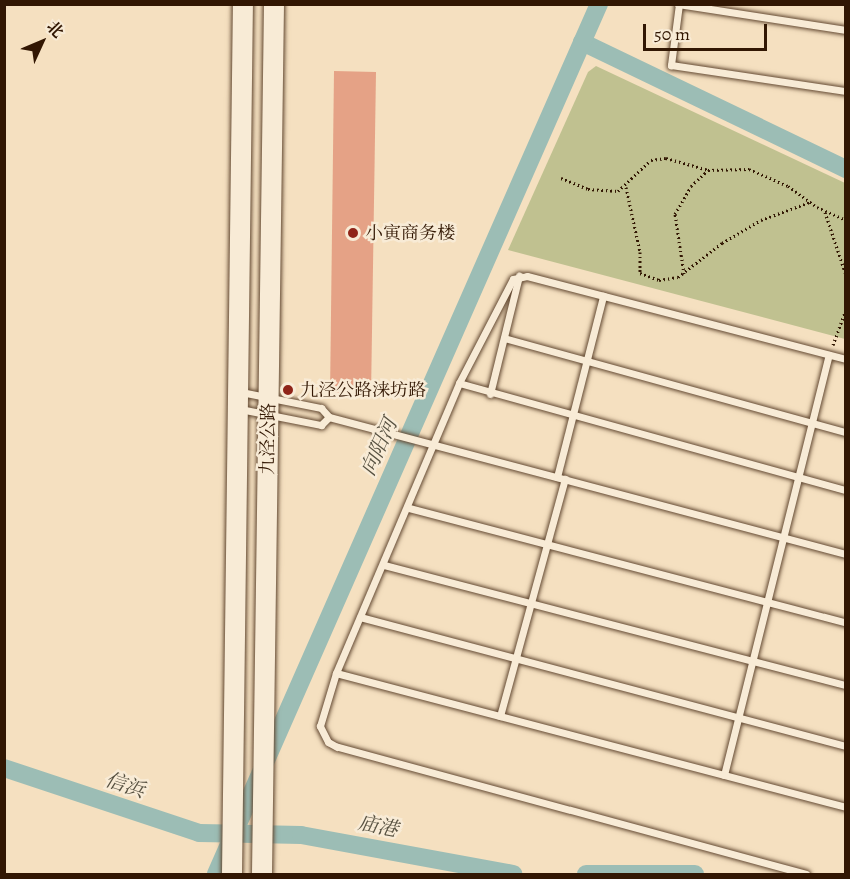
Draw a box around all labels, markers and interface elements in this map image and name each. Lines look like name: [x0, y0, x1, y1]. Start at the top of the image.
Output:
north arrow: [12, 12, 72, 72]
scale bar: [646, 12, 770, 50]
text: 北: [41, 16, 68, 43]
text: 50 m: [654, 22, 690, 46]
place label: 小寅商务楼: [365, 222, 455, 244]
marker: 小寅商务楼: [346, 226, 360, 240]
place label: 九泾公路涞坊路: [300, 379, 426, 401]
marker: 九泾公路涞坊路: [281, 383, 295, 397]
street label: 九泾公路: [257, 403, 279, 475]
water label: 向阳河: [356, 415, 402, 479]
water label: 信浜: [102, 767, 148, 803]
water label: 庙港: [356, 810, 400, 842]

